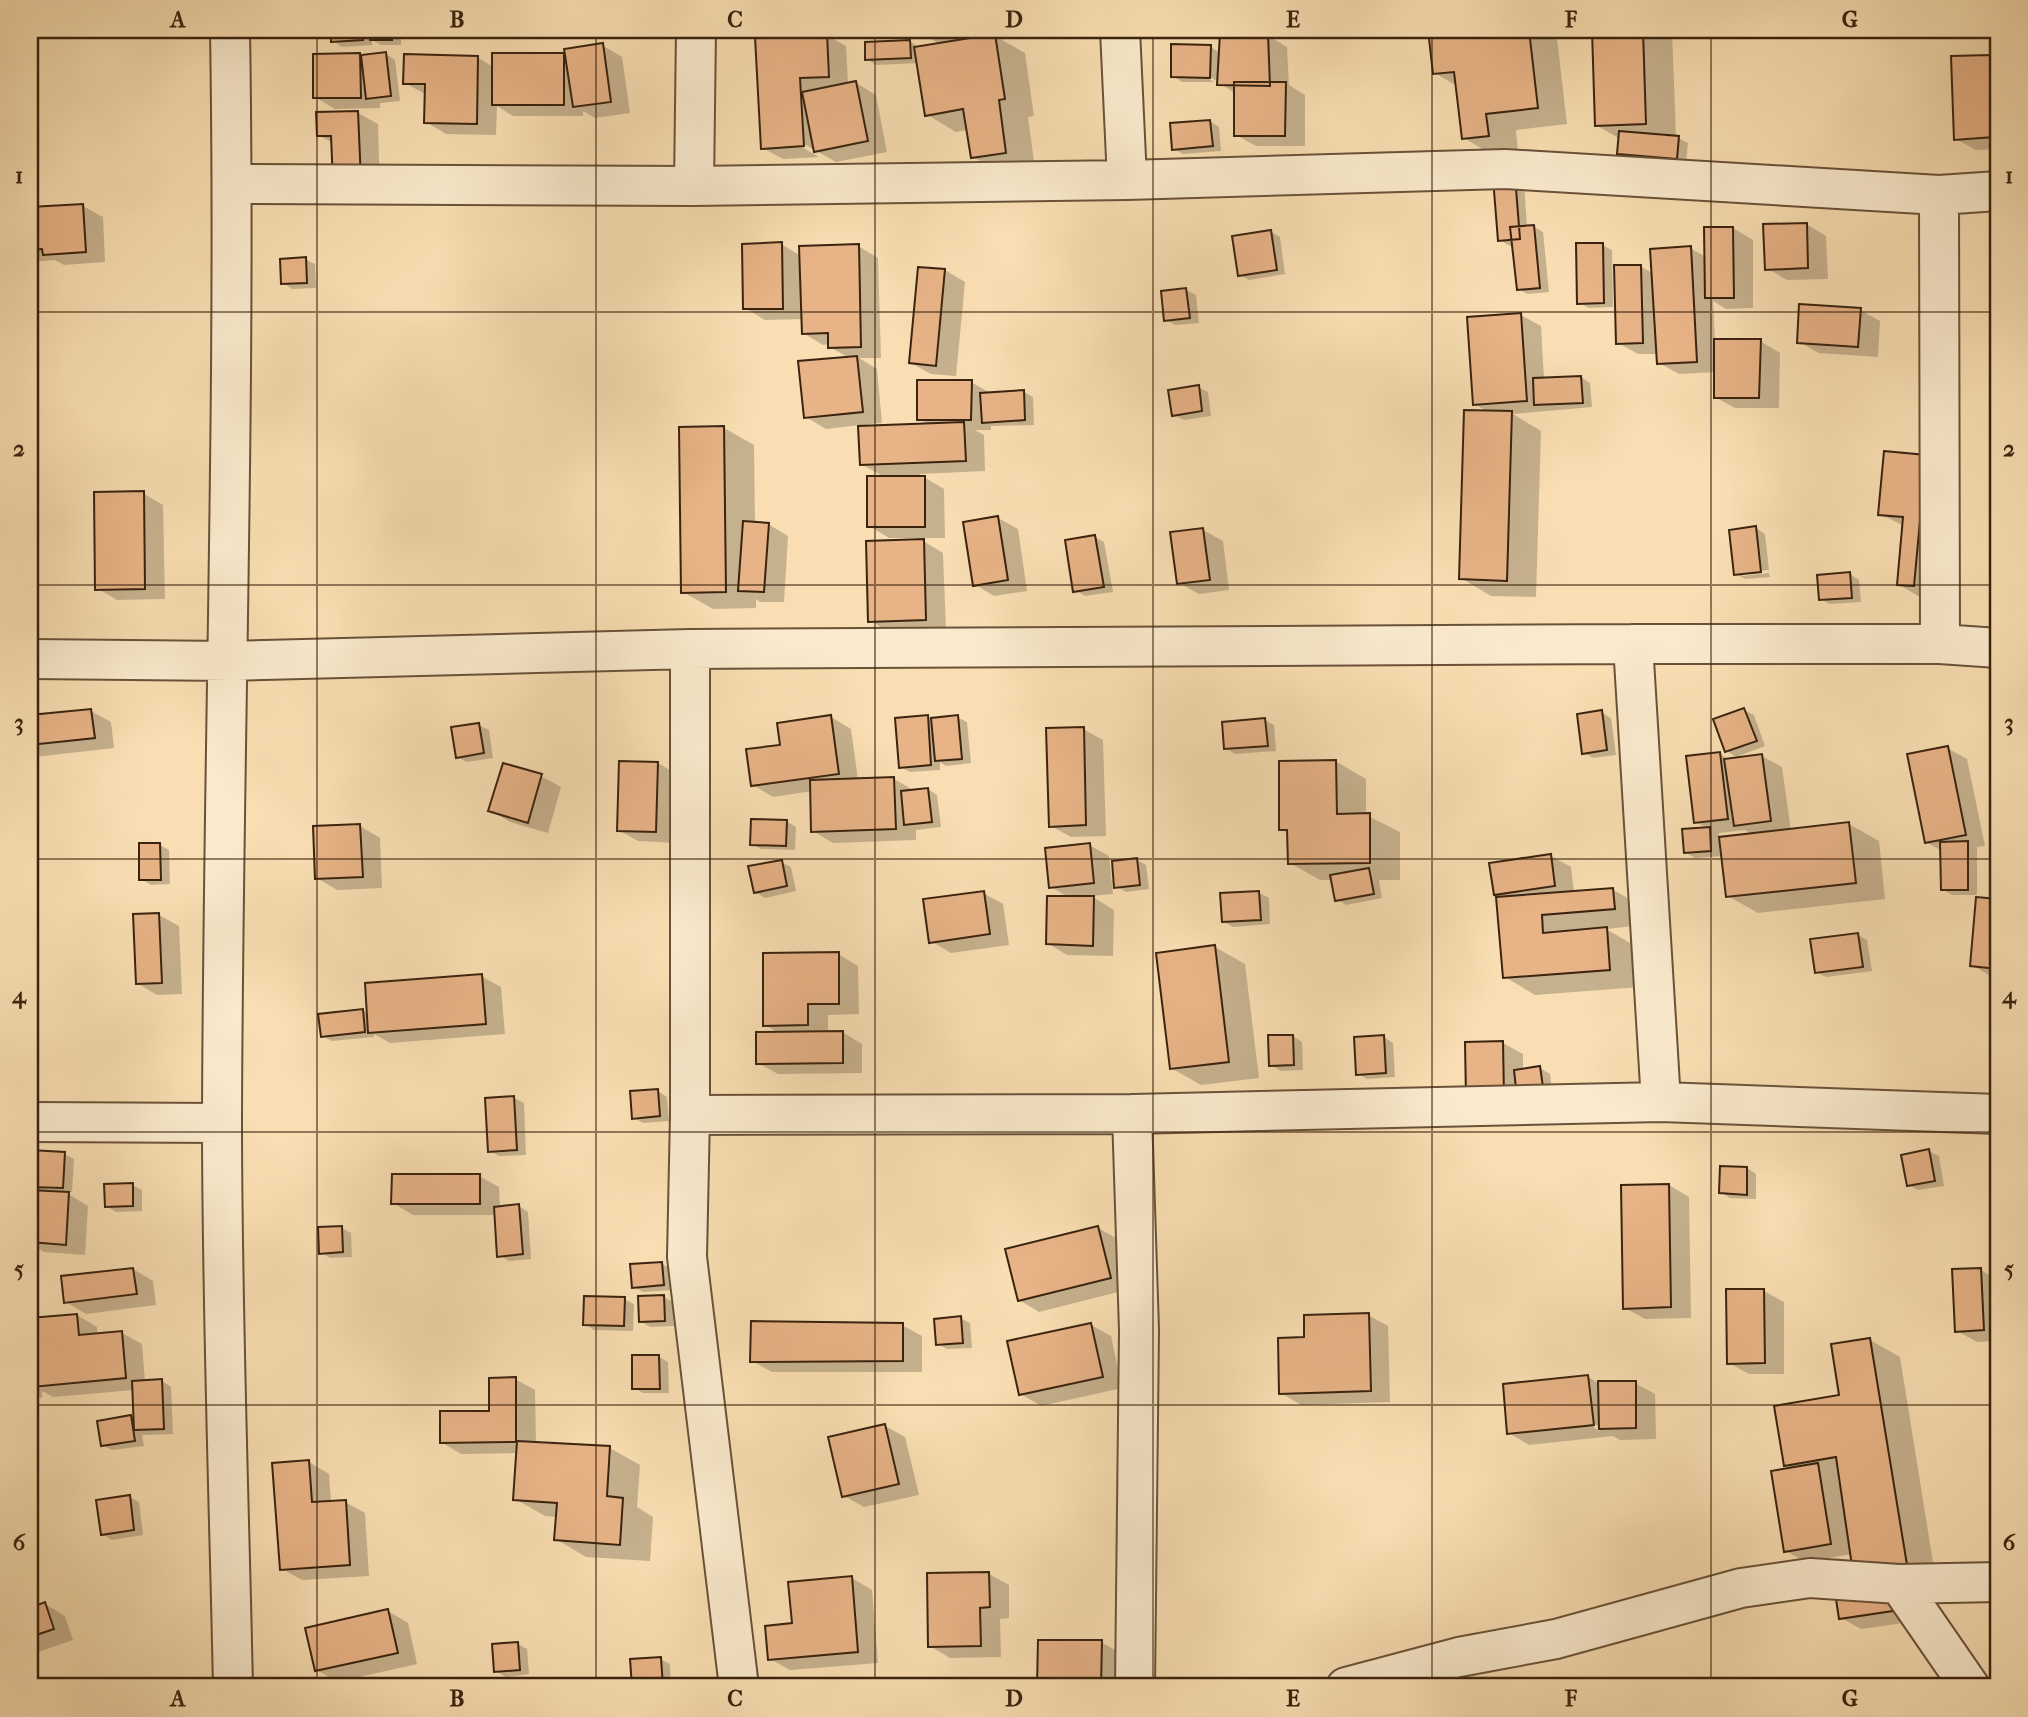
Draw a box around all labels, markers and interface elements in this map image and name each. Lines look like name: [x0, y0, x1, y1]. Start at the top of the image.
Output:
text: A: [169, 6, 187, 33]
text: B: [450, 6, 465, 33]
text: C: [727, 6, 743, 33]
text: D: [1005, 6, 1023, 33]
text: E: [1286, 6, 1300, 33]
text: F: [1564, 6, 1578, 33]
text: G: [1842, 6, 1858, 33]
text: 1: [15, 162, 23, 189]
text: 1: [2005, 162, 2013, 189]
text: 2: [13, 435, 25, 462]
text: 2: [2003, 435, 2015, 462]
text: 3: [14, 709, 24, 736]
text: 3: [2004, 709, 2014, 736]
text: 4: [11, 982, 27, 1009]
text: 4: [2001, 982, 2017, 1009]
text: 5: [14, 1255, 24, 1282]
text: 5: [2004, 1255, 2014, 1282]
text: 6: [13, 1529, 26, 1556]
text: 6: [2003, 1529, 2016, 1556]
text: A: [169, 1685, 187, 1712]
text: B: [450, 1685, 465, 1712]
text: C: [727, 1685, 743, 1712]
text: D: [1005, 1685, 1023, 1712]
text: E: [1286, 1685, 1300, 1712]
text: F: [1564, 1685, 1578, 1712]
text: G: [1842, 1685, 1858, 1712]

